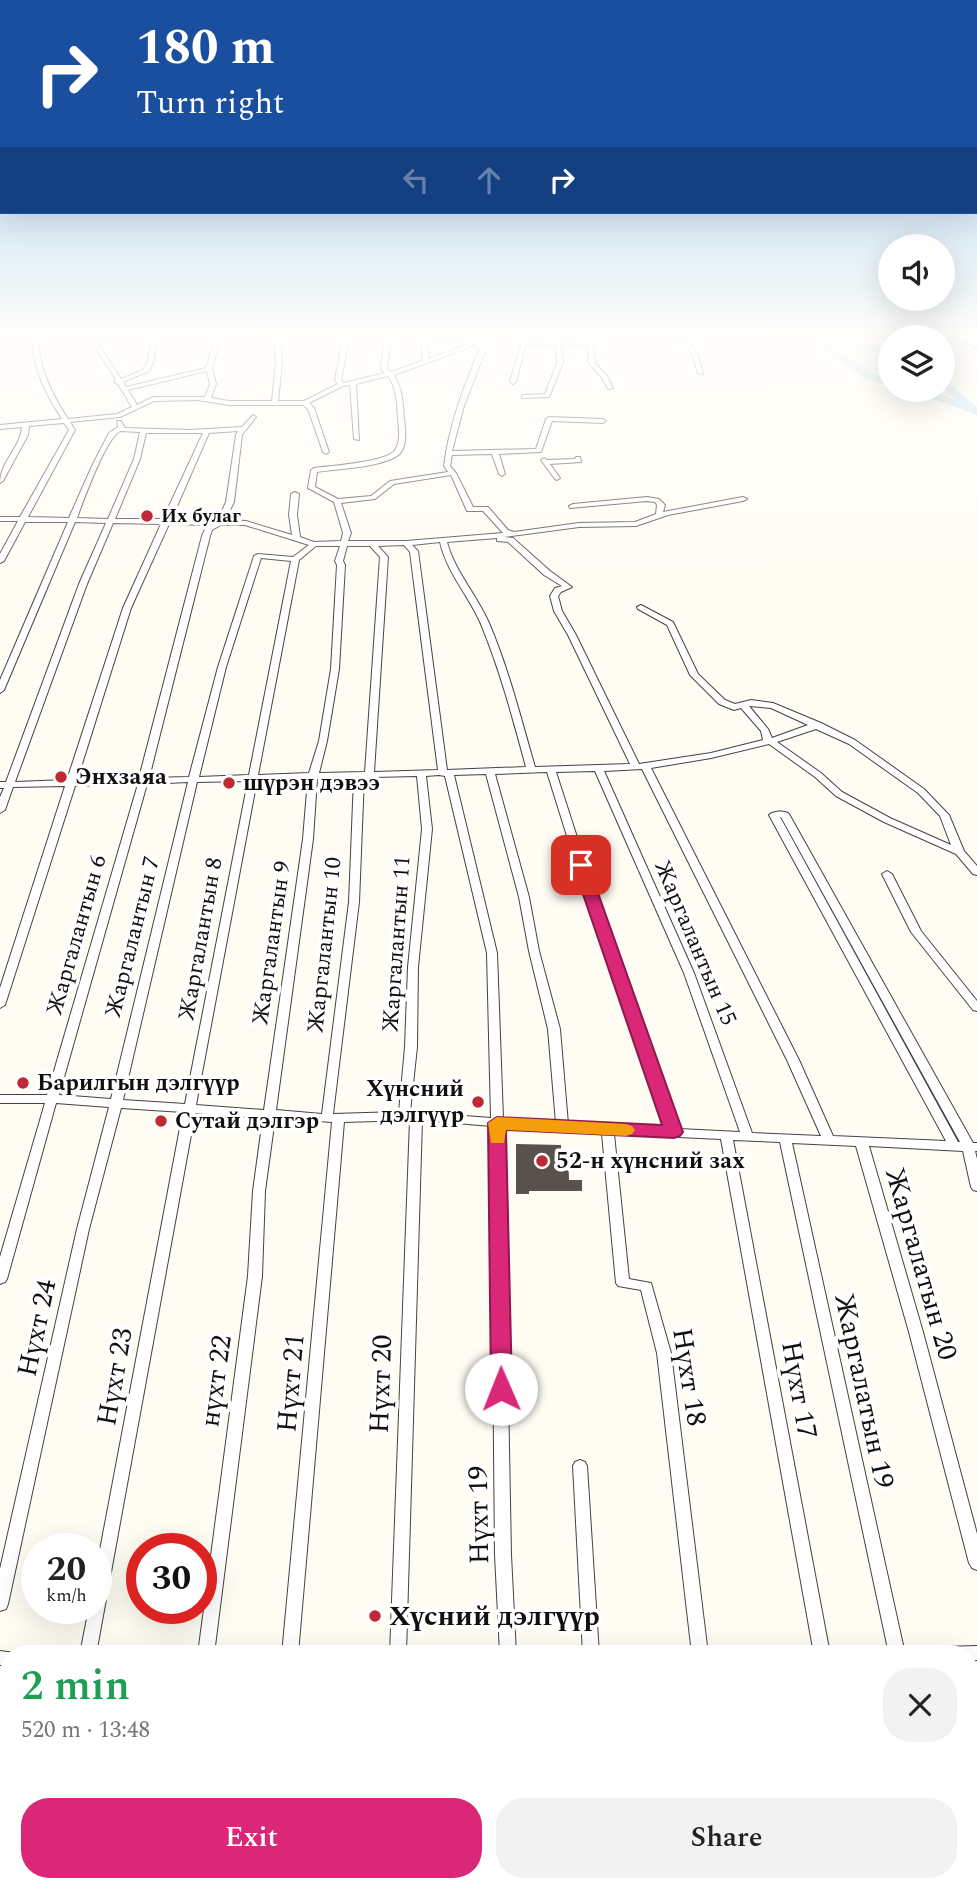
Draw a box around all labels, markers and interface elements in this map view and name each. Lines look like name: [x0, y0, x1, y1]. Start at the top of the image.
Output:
text: 180 m: [136, 11, 275, 86]
icon: right: [21, 28, 112, 119]
text: Turn right: [136, 79, 284, 128]
icon: left: [397, 161, 435, 199]
icon: ahead: [470, 161, 508, 199]
icon: right: [543, 161, 581, 199]
map controls: [878, 234, 955, 402]
button: sound: [878, 234, 955, 311]
button: layers: [878, 325, 955, 402]
place label: Их булаг: [161, 502, 241, 531]
marker: Их булаг: [139, 508, 155, 524]
place label: Энхзаяа: [75, 760, 167, 795]
place label: шүрэн дэвээ: [243, 766, 380, 801]
marker: Энхзаяа: [53, 769, 69, 785]
marker: шүрэн дэвээ: [221, 775, 237, 791]
pin: [551, 835, 611, 895]
icon: arrive: [562, 846, 600, 884]
street label: Жаргалантын 6: [37, 851, 117, 1019]
street label: Жаргалантын 7: [96, 853, 170, 1021]
street label: Жаргалантын 8: [169, 855, 233, 1023]
street label: Жаргалантын 10: [298, 855, 352, 1035]
street label: Жаргалантын 11: [373, 855, 421, 1033]
street label: Жаргалантын 15: [644, 855, 746, 1031]
street label: Жаргалантын 9: [243, 859, 301, 1027]
place label: Барилгын дэлгүүр: [37, 1066, 240, 1101]
place label: Хүнсний дэлгүүр: [366, 1072, 464, 1133]
marker: Барилгын дэлгүүр: [15, 1075, 31, 1091]
marker: Хүнсний дэлгүүр: [470, 1094, 486, 1110]
place label: Сутай дэлгэр: [175, 1104, 319, 1139]
marker: Сутай дэлгэр: [153, 1113, 169, 1129]
place label: 52-н хүнсний зах: [556, 1144, 745, 1179]
marker: 52-н хүнсний зах: [534, 1153, 550, 1169]
street label: Жаргалатын 20: [873, 1163, 969, 1365]
street label: Нүхт 24: [6, 1275, 68, 1381]
street label: Жаргалатын 19: [822, 1290, 906, 1492]
street label: Нүхт 23: [85, 1325, 145, 1429]
street label: Нүхт 18: [660, 1325, 718, 1429]
street label: нүхт 22: [188, 1332, 244, 1430]
street label: Нүхт 21: [265, 1332, 317, 1434]
street label: Нүхт 20: [358, 1334, 404, 1434]
street label: Нүхт 17: [769, 1338, 829, 1442]
position arrow: [464, 1352, 538, 1426]
street label: Нүхт 19: [457, 1465, 501, 1565]
speed limit sign: 30: [126, 1533, 217, 1624]
text: 20: [47, 1543, 86, 1596]
text: km/h: [46, 1582, 87, 1609]
place label: Хүсний дэлгүүр: [389, 1595, 600, 1638]
marker: Хүсний дэлгүүр: [367, 1608, 383, 1624]
text: 2 min: [21, 1655, 130, 1718]
button: close: [883, 1668, 957, 1742]
text: 520 m · 13:48: [21, 1713, 150, 1748]
button: Exit: [21, 1798, 482, 1878]
button: Share: [496, 1798, 957, 1878]

